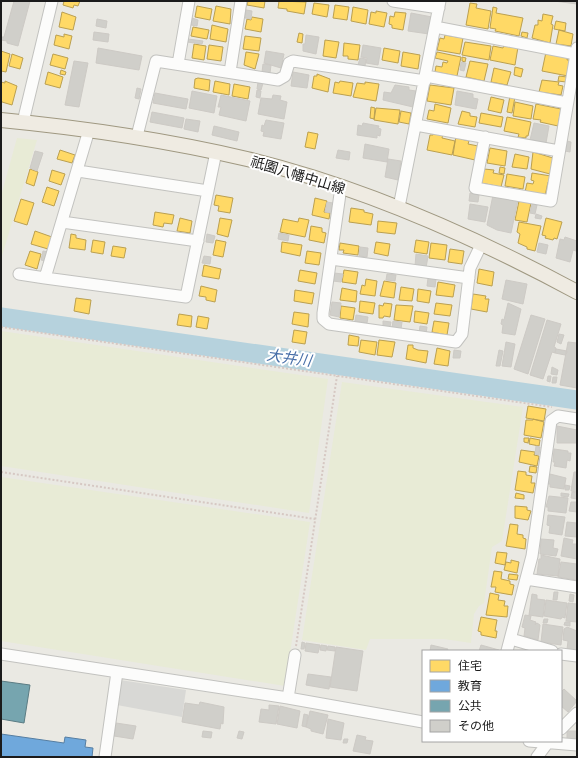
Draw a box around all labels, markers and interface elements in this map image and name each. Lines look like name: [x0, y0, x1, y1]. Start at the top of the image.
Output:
street label: 祇園八幡中山線: [248, 151, 348, 199]
water label: 大井川: [265, 344, 315, 371]
legend: [422, 650, 562, 742]
text: 住宅: [458, 657, 482, 674]
text: 教育: [458, 677, 482, 694]
text: 公共: [458, 697, 482, 714]
text: その他: [458, 717, 494, 734]

